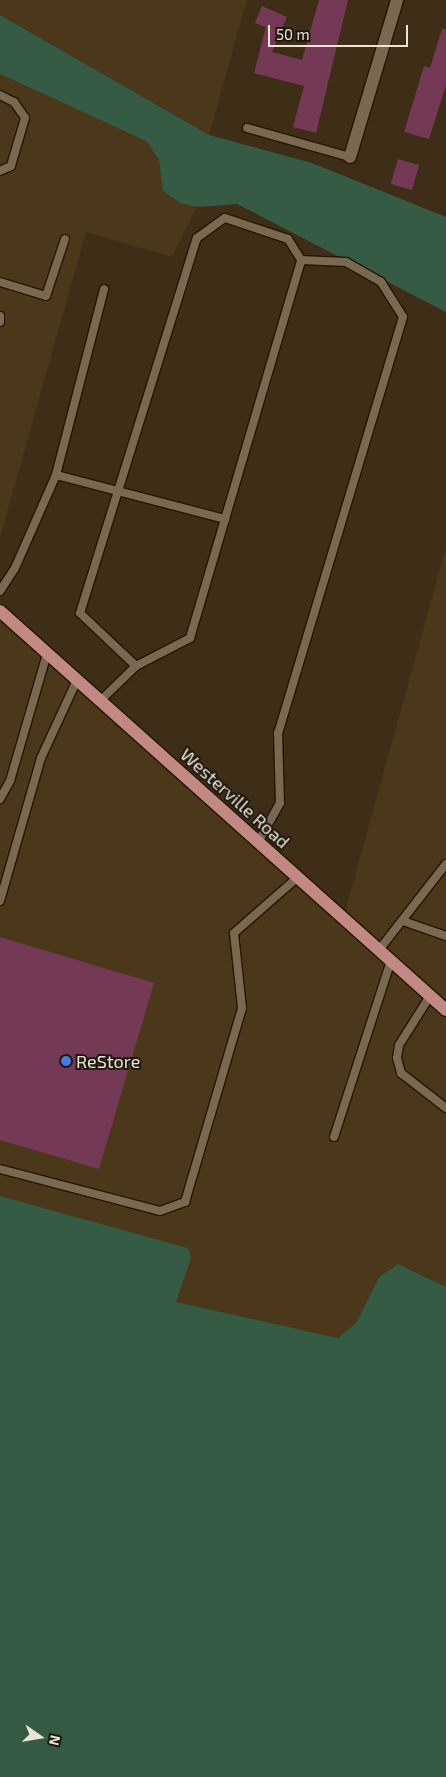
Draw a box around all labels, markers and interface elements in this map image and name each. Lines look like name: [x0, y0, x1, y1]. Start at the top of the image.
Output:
scale bar: [271, 15, 411, 47]
text: 50 m: [276, 25, 310, 43]
street label: Westerville Road: [176, 743, 294, 853]
place label: ReStore: [76, 1050, 140, 1072]
marker: ReStore: [60, 1055, 72, 1067]
north arrow: [15, 1712, 65, 1762]
text: N: [46, 1734, 65, 1747]

